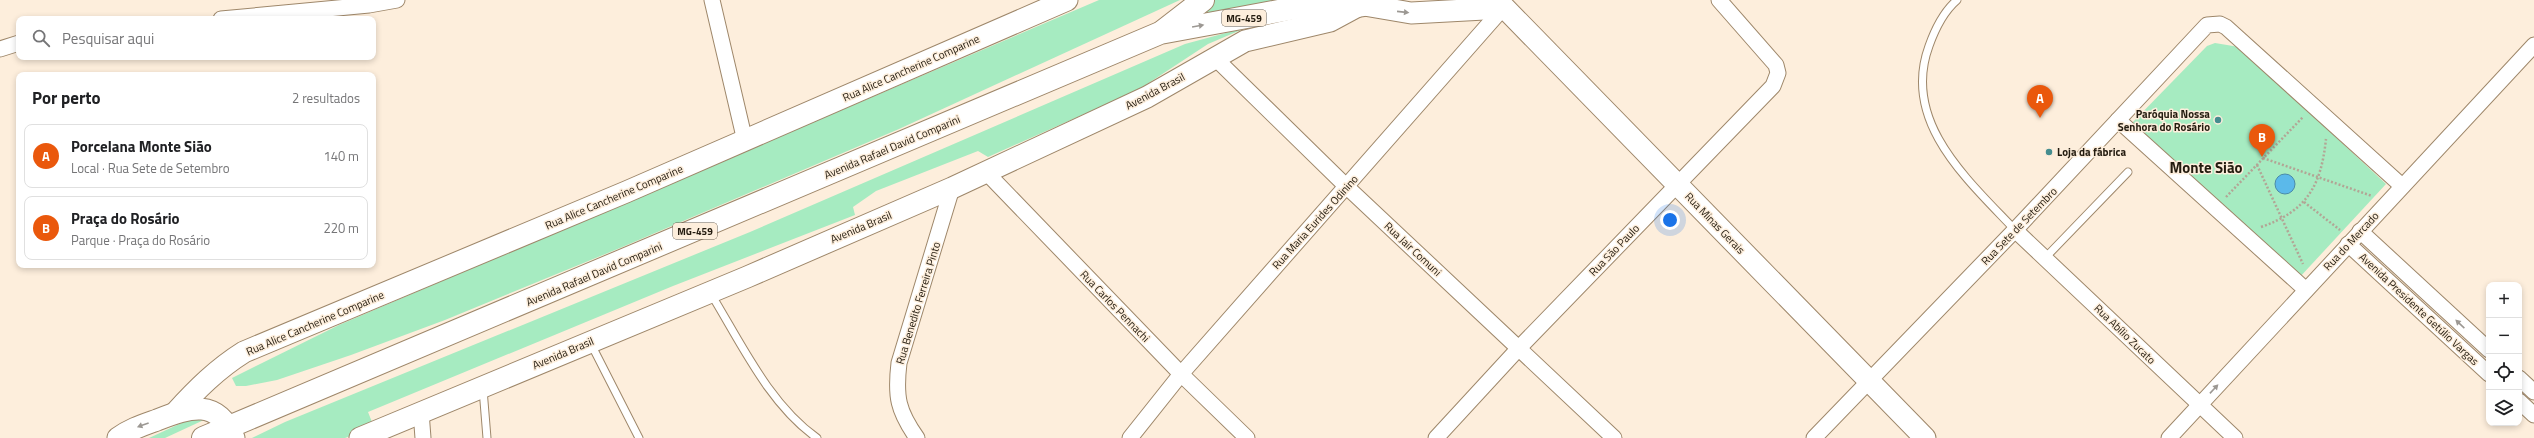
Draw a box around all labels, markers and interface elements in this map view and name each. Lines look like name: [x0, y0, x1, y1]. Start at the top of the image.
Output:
one-way arrow: [1397, 9, 1409, 15]
road number: MG-459: [1222, 10, 1266, 26]
search box: [16, 16, 376, 60]
one-way arrow: [1192, 23, 1205, 29]
icon: search: [30, 27, 52, 49]
text: Pesquisar aqui: [62, 27, 154, 50]
street label: Rua Alice Cancherine Comparine: [840, 30, 982, 105]
street label: Avenida Brasil: [1122, 69, 1188, 113]
text: Por perto: [32, 85, 101, 111]
pin: A: [2027, 85, 2053, 118]
text: 2 resultados: [292, 88, 360, 108]
place label: Paróquia Nossa Senhora do Rosário: [2118, 106, 2210, 135]
street label: Avenida Rafael David Comparini: [822, 111, 962, 183]
marker: Paróquia Nossa Senhora do Rosário: [2213, 115, 2223, 125]
pin: B: [2249, 124, 2275, 157]
text: Porcelana Monte Sião: [71, 135, 212, 158]
place label: Loja da fábrica: [2057, 144, 2126, 160]
text: A: [42, 146, 50, 166]
text: 140 m: [323, 146, 359, 166]
marker: Loja da fábrica: [2044, 147, 2054, 157]
district label: Monte Sião: [2169, 156, 2243, 179]
text: Local · Rua Sete de Setembro: [71, 158, 230, 178]
street label: Rua Alice Cancherine Comparine: [543, 160, 686, 233]
street label: Rua Maria Eurides Odinino: [1268, 171, 1362, 273]
street label: Rua Sete de Setembro: [1977, 183, 2061, 269]
street label: Rua Minas Gerais: [1681, 189, 1749, 257]
text: Praça do Rosário: [71, 207, 180, 230]
street label: Avenida Brasil: [828, 207, 894, 247]
street label: Rua do Mercado: [2320, 208, 2383, 274]
your location: [1660, 210, 1680, 230]
text: B: [42, 218, 50, 238]
text: 220 m: [323, 218, 359, 238]
street label: Rua Jair Comuni: [1381, 218, 1445, 280]
street label: Rua São Paulo: [1585, 220, 1643, 279]
road number: MG-459: [673, 223, 717, 239]
text: Parque · Praça do Rosário: [71, 230, 210, 250]
street label: Avenida Rafael David Comparini: [524, 238, 664, 310]
street label: Rua Benedito Ferreira Pinto: [892, 240, 944, 366]
street label: Avenida Presidente Getúlio Vargas: [2356, 249, 2482, 369]
street label: Rua Carlos Pennachi: [1077, 267, 1153, 345]
map controls: [2486, 282, 2522, 426]
button: +: [2486, 282, 2522, 318]
street label: Rua Alice Cancherine Comparine: [244, 286, 387, 359]
street label: Rua Abílio Zucato: [2091, 300, 2160, 368]
button: −: [2486, 318, 2522, 354]
one-way arrow: [2455, 319, 2465, 328]
street label: Avenida Brasil: [530, 333, 596, 373]
button: locate: [2486, 354, 2522, 390]
one-way arrow: [2210, 384, 2219, 394]
button: layers: [2486, 390, 2522, 426]
one-way arrow: [137, 422, 149, 428]

